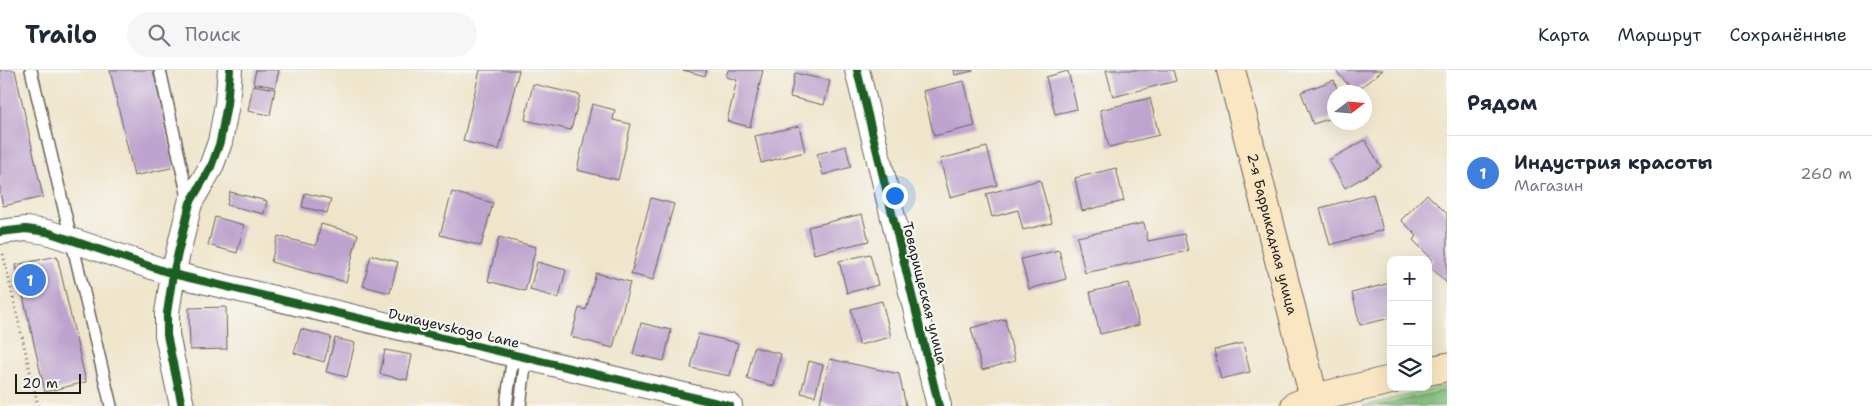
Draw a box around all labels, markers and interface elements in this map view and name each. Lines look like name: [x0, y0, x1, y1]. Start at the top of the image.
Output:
search box: [127, 12, 477, 57]
text: Trailo: [25, 19, 97, 51]
icon: search: [145, 21, 173, 49]
text: Поиск: [185, 22, 240, 47]
text: Карта: [1538, 23, 1589, 47]
text: Маршрут: [1617, 23, 1701, 47]
text: Сохранённые: [1729, 23, 1847, 47]
north arrow: [1327, 85, 1372, 130]
text: Рядом: [1467, 89, 1537, 117]
text: Индустрия красоты: [1514, 150, 1713, 175]
street label: 2-я Баррикадная улица: [1243, 151, 1302, 317]
text: 1: [1479, 163, 1487, 184]
text: 260 m: [1800, 163, 1852, 184]
text: Магазин: [1514, 175, 1583, 196]
your location: [882, 183, 908, 209]
street label: Товарищеская улица: [899, 220, 951, 366]
map controls: [1387, 256, 1432, 391]
button: +: [1387, 256, 1432, 301]
pin: 1: [14, 261, 46, 299]
button: −: [1387, 301, 1432, 346]
street label: Dunayevskogo Lane: [387, 304, 521, 352]
button: layers: [1387, 346, 1432, 391]
scale bar: [15, 371, 81, 394]
text: 20 m: [22, 374, 58, 392]

